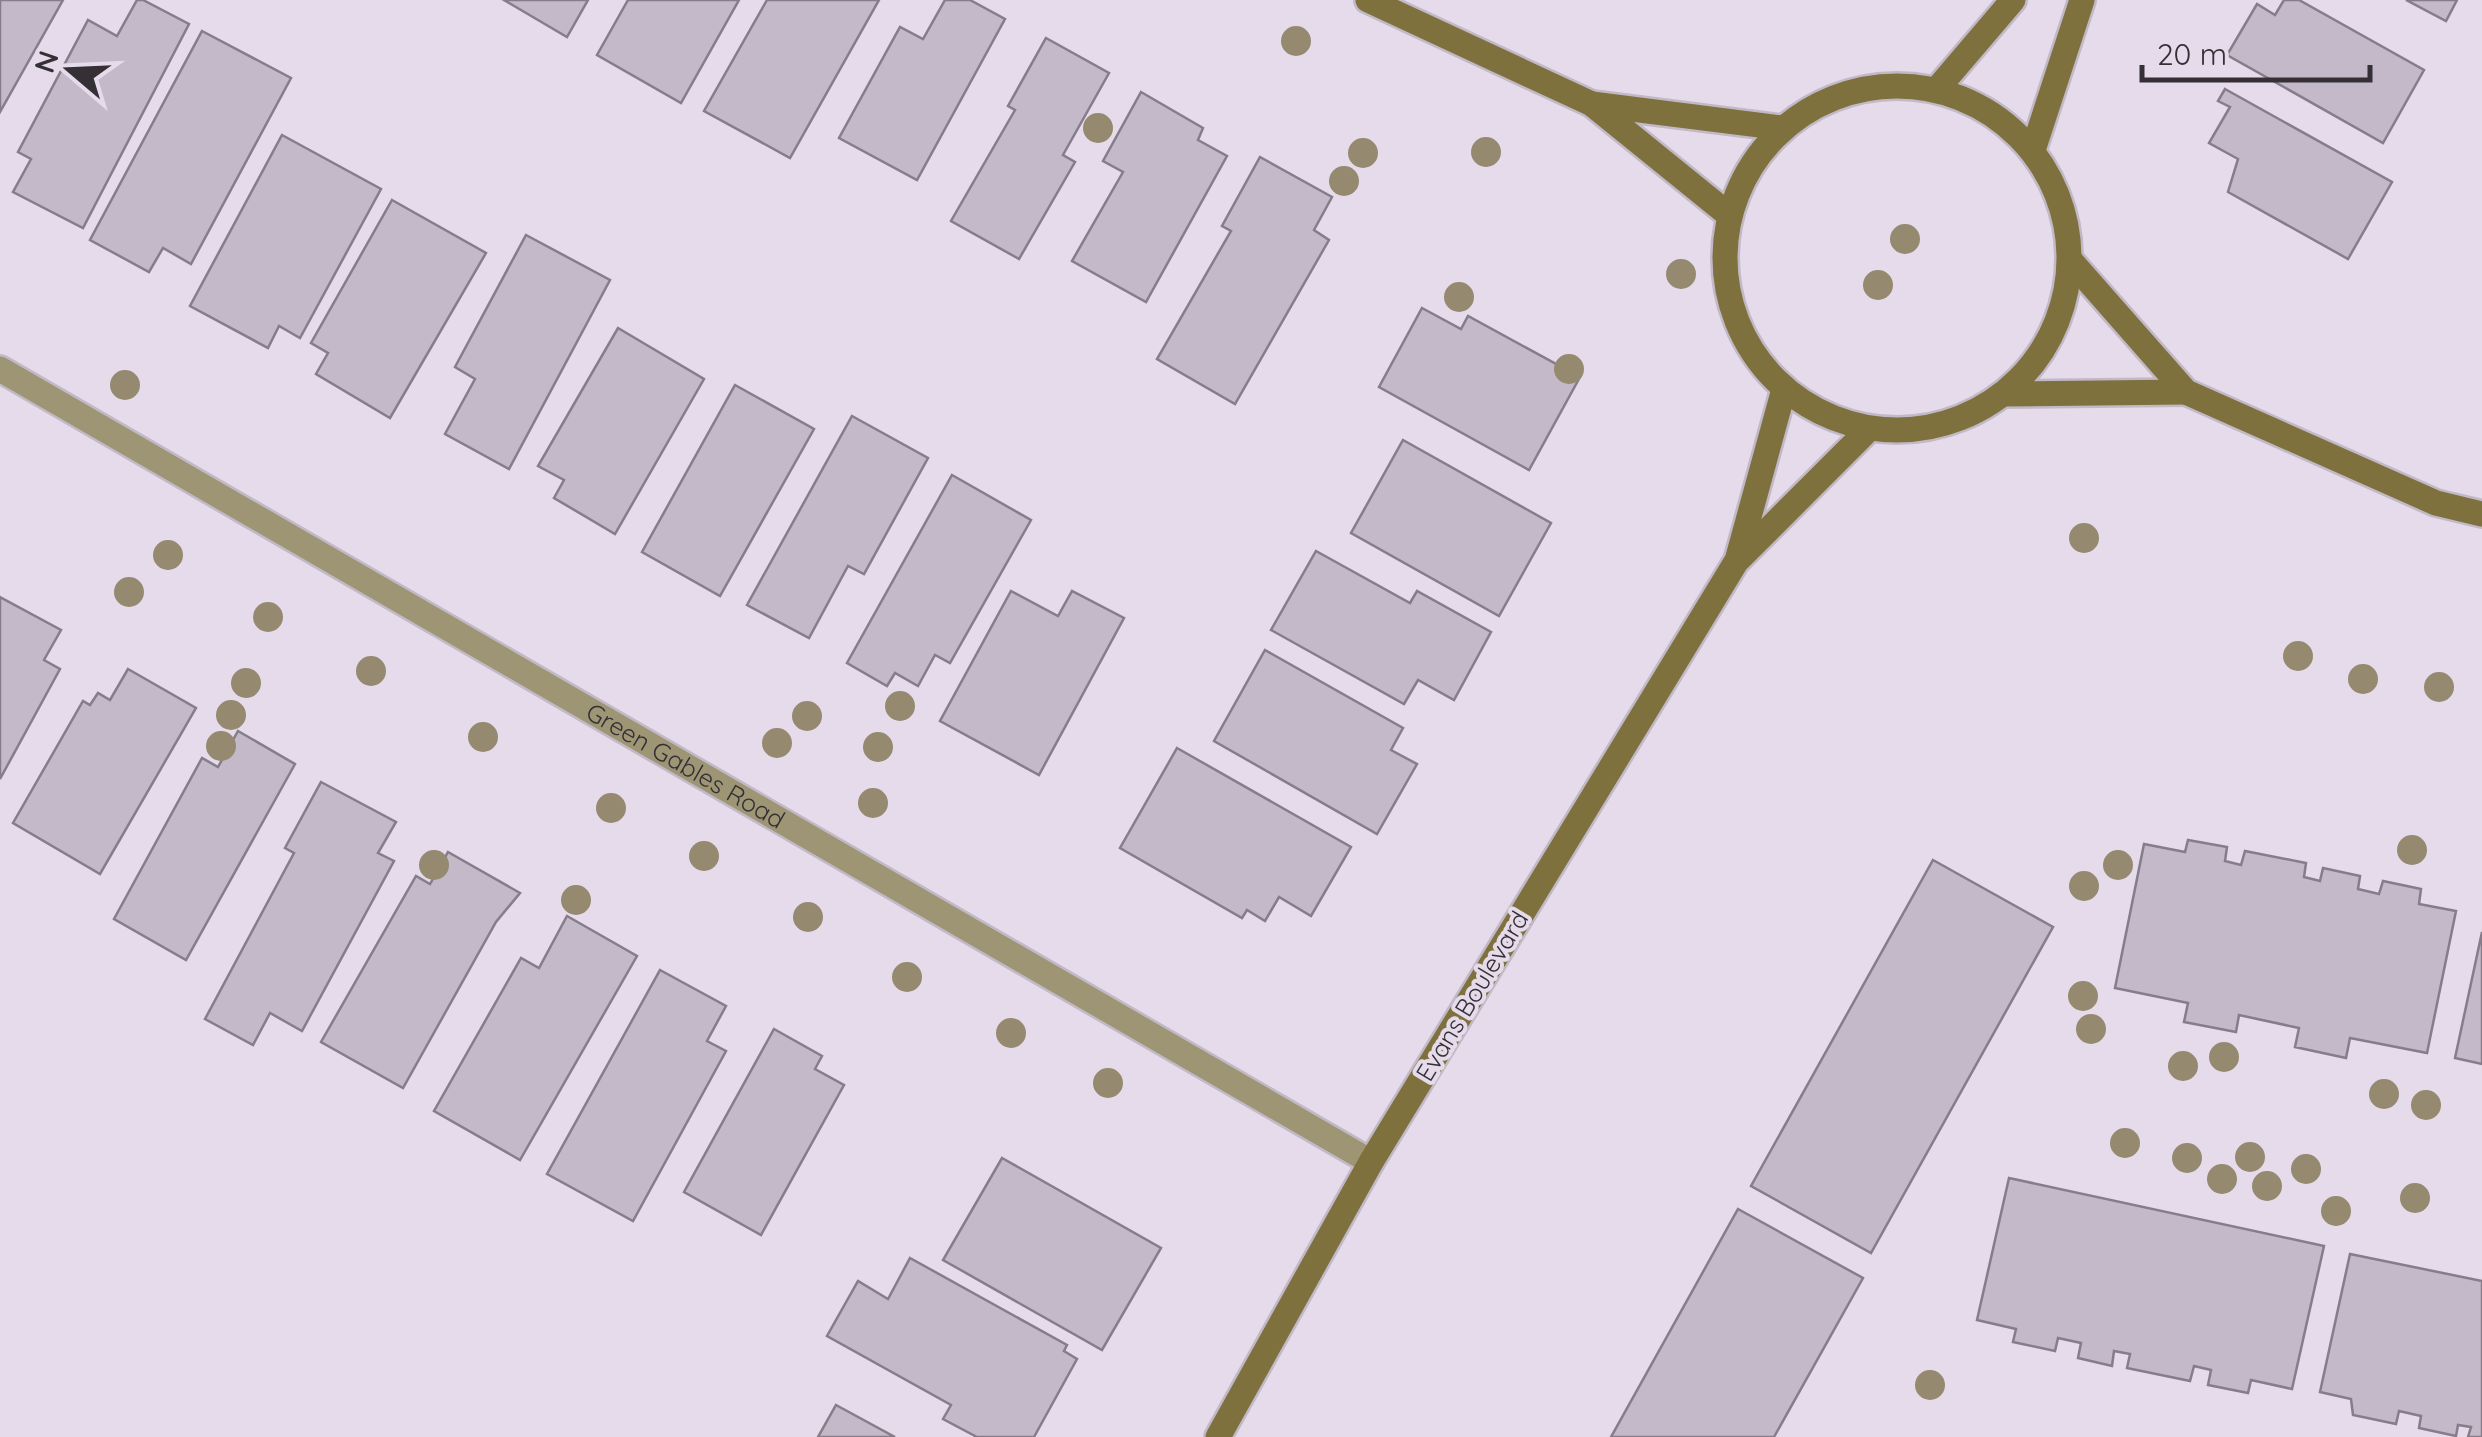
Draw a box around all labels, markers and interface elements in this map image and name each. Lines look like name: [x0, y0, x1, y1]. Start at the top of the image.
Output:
north arrow: [20, 20, 120, 120]
scale bar: [2142, 20, 2370, 82]
text: 20 m: [2157, 35, 2227, 73]
text: N: [26, 46, 66, 77]
street label: Green Gables Road: [581, 696, 791, 835]
street label: Evans Boulevard: [1409, 905, 1535, 1086]

